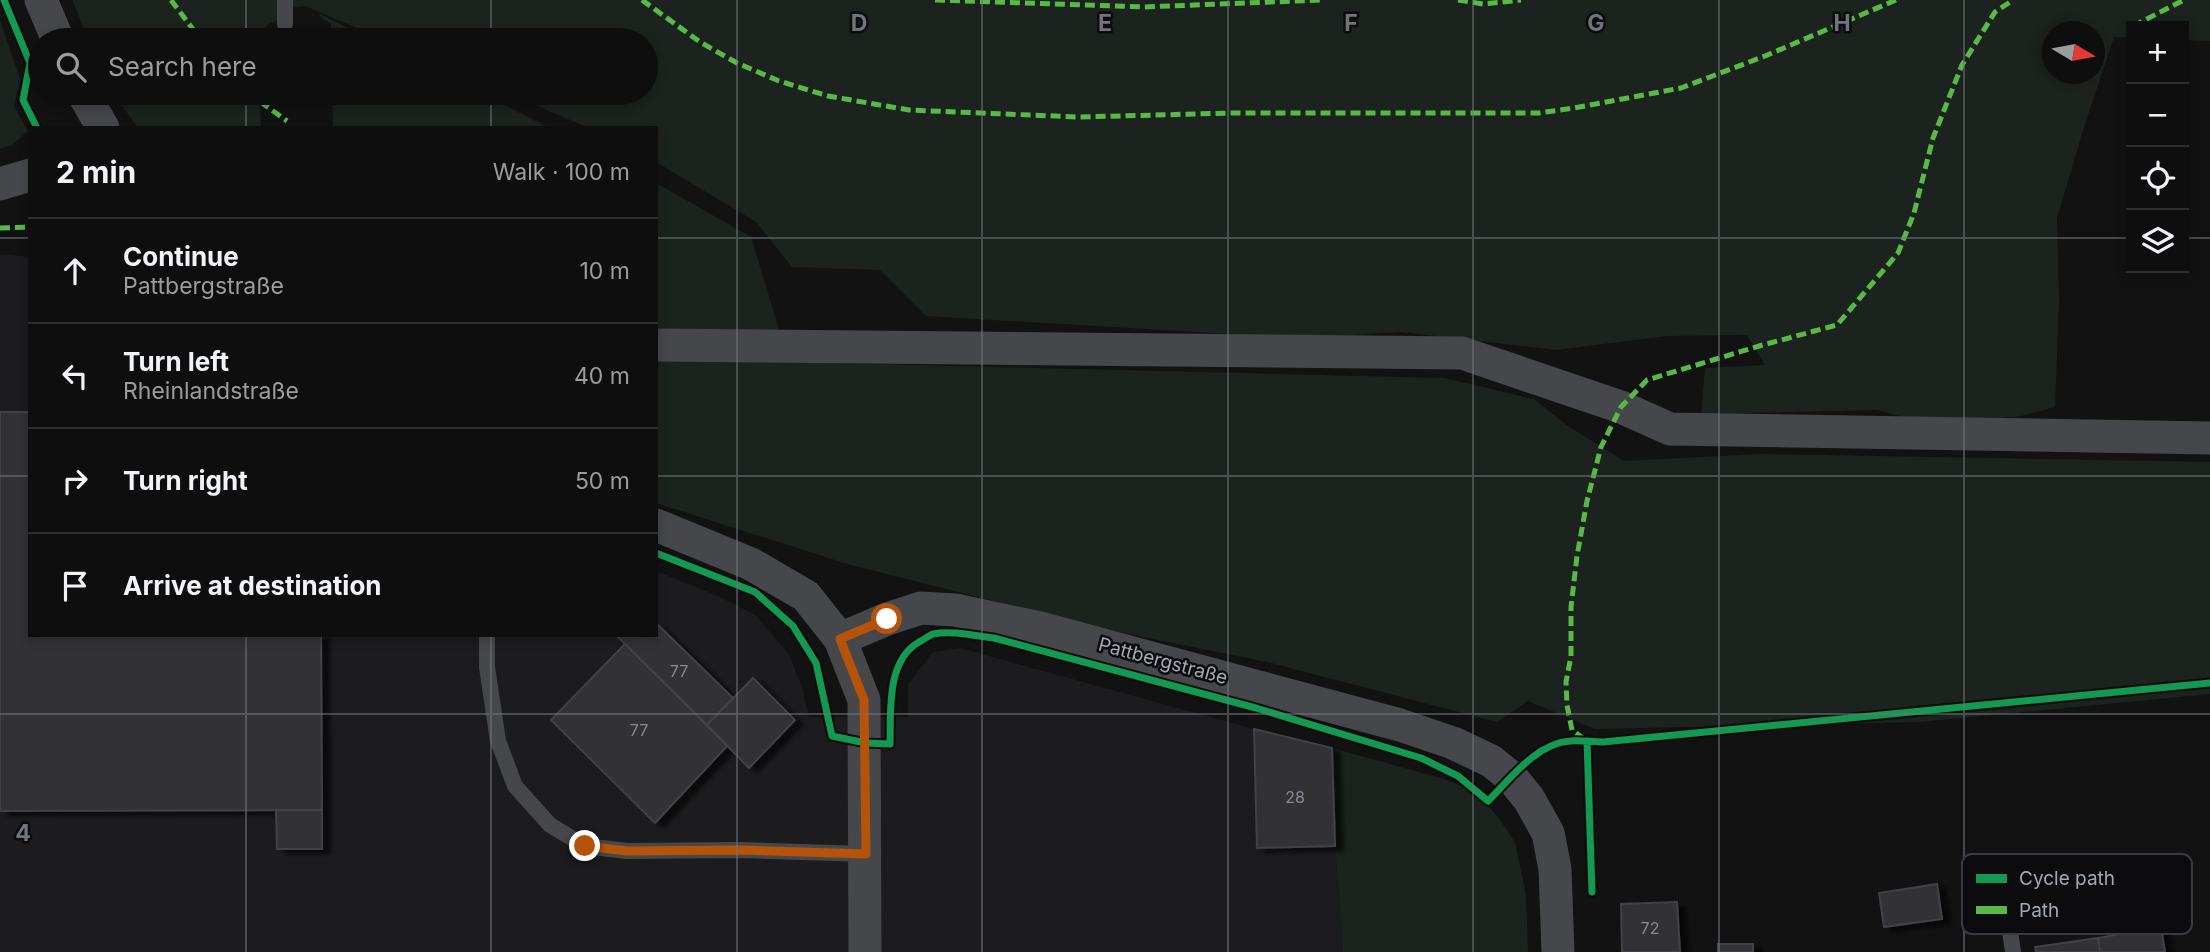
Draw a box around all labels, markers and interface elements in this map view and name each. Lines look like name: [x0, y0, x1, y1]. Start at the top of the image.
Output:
text: D: [851, 9, 867, 37]
text: E: [1098, 9, 1112, 37]
text: F: [1344, 9, 1358, 37]
text: G: [1587, 9, 1605, 37]
text: H: [1833, 9, 1851, 37]
north arrow: [2042, 21, 2105, 84]
map controls: [2126, 21, 2189, 273]
button: +: [2126, 21, 2189, 84]
search box: [28, 28, 658, 105]
icon: search: [52, 48, 90, 86]
text: Search here: [108, 51, 257, 82]
button: −: [2126, 84, 2189, 147]
button: locate: [2126, 147, 2189, 210]
text: 2 min: [56, 154, 136, 190]
text: Walk · 100 m: [493, 158, 630, 186]
button: layers: [2126, 210, 2189, 273]
text: Continue: [123, 241, 239, 272]
icon: ahead: [56, 252, 94, 290]
text: 10 m: [580, 257, 630, 285]
text: Pattbergstraße: [123, 272, 284, 300]
text: Turn left: [123, 346, 229, 377]
icon: left: [56, 357, 94, 395]
text: 40 m: [574, 362, 630, 390]
text: Rheinlandstraße: [123, 377, 299, 405]
icon: right: [56, 462, 94, 500]
text: Turn right: [123, 465, 248, 496]
text: 50 m: [575, 467, 630, 495]
icon: arrive: [56, 567, 94, 605]
text: Arrive at destination: [123, 570, 382, 601]
route start: [871, 603, 902, 634]
street label: Pattbergstraße: [1096, 633, 1230, 689]
house number: 77: [670, 661, 688, 681]
house number: 77: [630, 720, 648, 740]
house number: 28: [1285, 787, 1305, 807]
text: 4: [15, 819, 31, 847]
route end: [569, 830, 600, 861]
legend: [1962, 854, 2192, 934]
text: Cycle path: [2019, 867, 2115, 890]
text: Path: [2019, 899, 2059, 922]
house number: 72: [1641, 918, 1659, 938]

